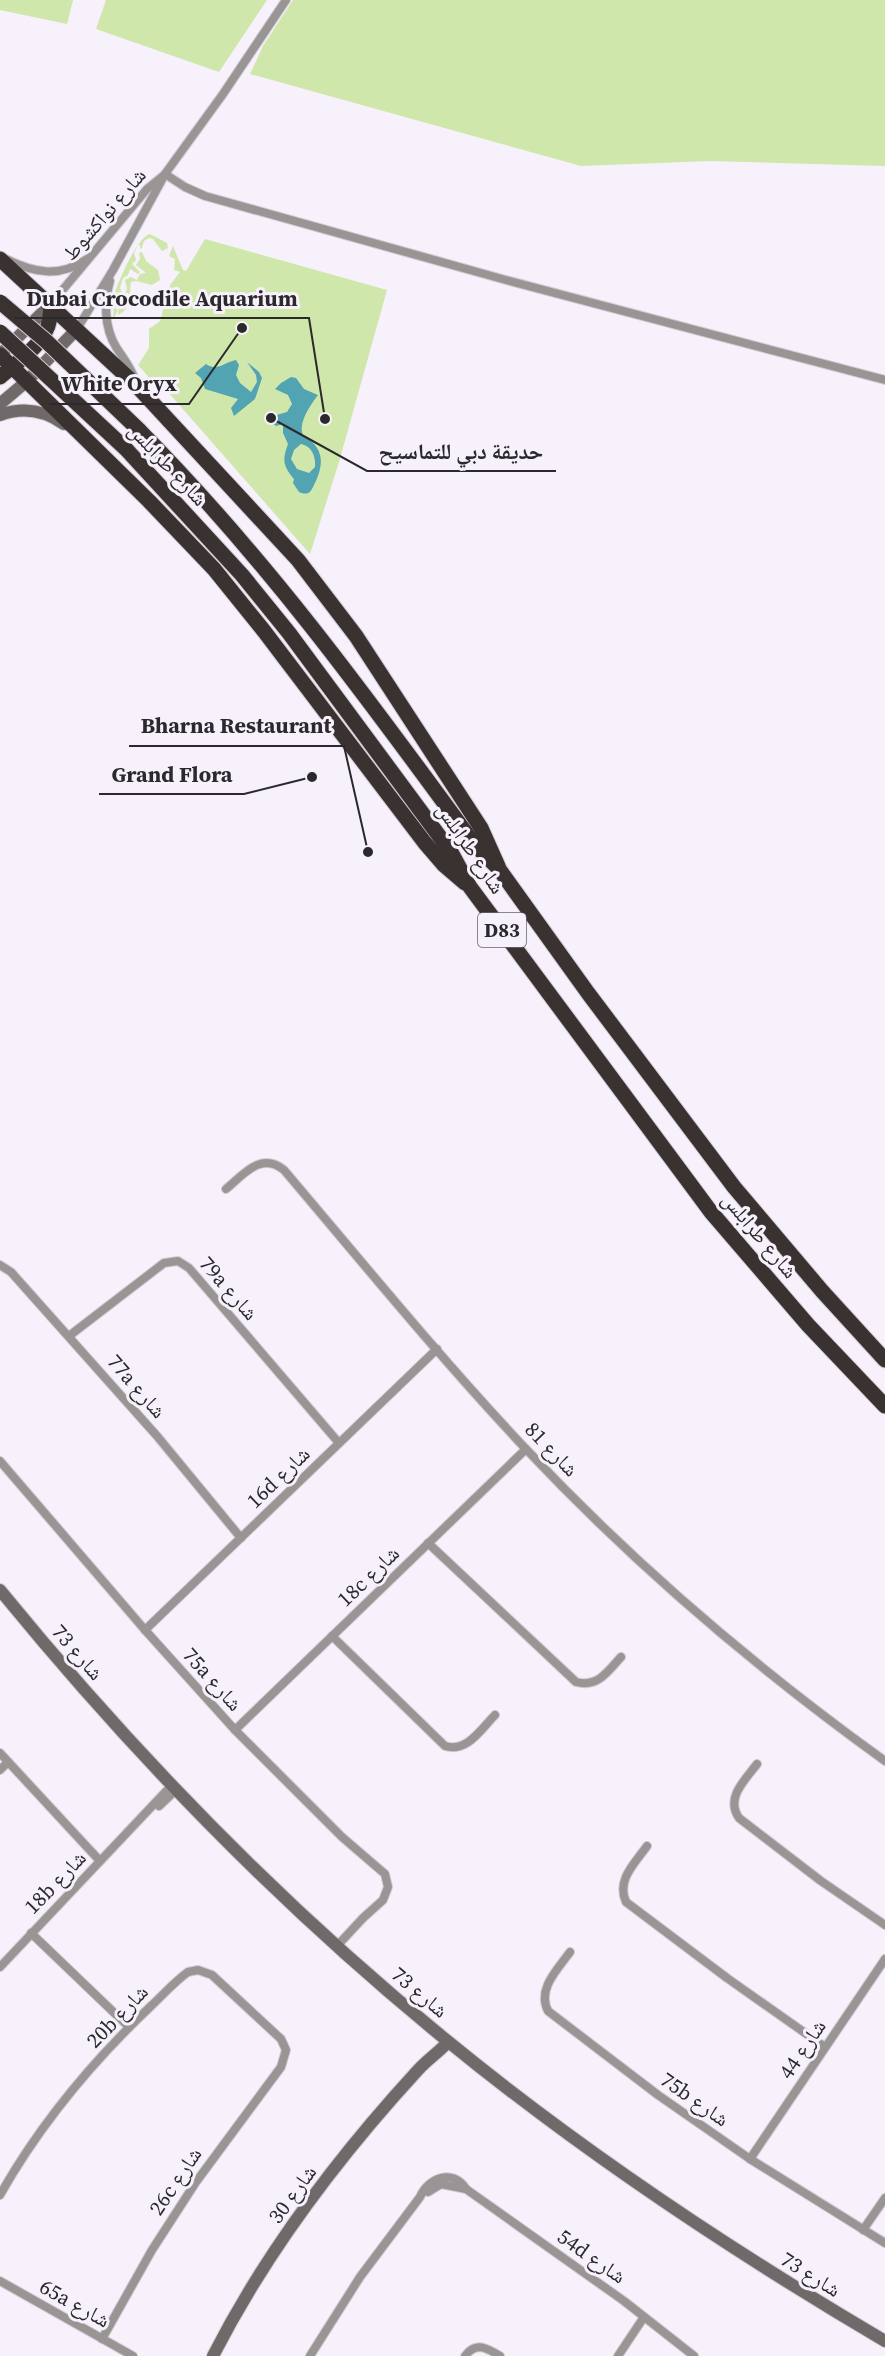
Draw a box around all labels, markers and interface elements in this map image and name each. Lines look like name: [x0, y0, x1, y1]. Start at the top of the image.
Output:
street label: شارع نواكشوط: [56, 161, 152, 267]
callout: Dubai Crocodile Aquarium: [14, 278, 309, 318]
text: Dubai Crocodile Aquarium: [26, 283, 298, 313]
callout: White Oryx: [49, 364, 189, 404]
text: White Oryx: [61, 368, 177, 398]
street label: شارع طرابلس: [122, 416, 214, 512]
callout: حديقة دبي للتماسيح: [367, 431, 556, 471]
text: حديقة دبي للتماسيح: [379, 436, 543, 468]
callout: Bharna Restaurant: [129, 706, 344, 746]
text: Bharna Restaurant: [141, 710, 332, 740]
callout: Grand Flora: [99, 754, 244, 794]
text: Grand Flora: [111, 759, 233, 789]
street label: شارع طرابلس: [430, 797, 512, 899]
road number: D83: [478, 913, 526, 947]
street label: شارع طرابلس: [715, 1186, 805, 1284]
street label: 79a شارع: [193, 1250, 265, 1326]
street label: 77a شارع: [101, 1348, 173, 1424]
street label: شارع 81: [519, 1415, 585, 1483]
street label: 16d شارع: [240, 1440, 316, 1514]
street label: 18c شارع: [331, 1539, 405, 1613]
street label: شارع 73: [45, 1618, 111, 1686]
street label: 75a شارع: [177, 1641, 249, 1717]
street label: 18b شارع: [17, 1844, 93, 1920]
street label: شارع 73: [385, 1960, 455, 2024]
street label: 20b شارع: [79, 1978, 155, 2054]
street label: شارع 44: [772, 2014, 832, 2084]
street label: 75b شارع: [655, 2065, 735, 2133]
street label: 26c شارع: [142, 2141, 208, 2221]
street label: شارع 30: [261, 2159, 323, 2229]
street label: 54d شارع: [552, 2222, 632, 2290]
street label: شارع 73: [775, 2244, 847, 2304]
street label: 65a شارع: [35, 2272, 115, 2334]

